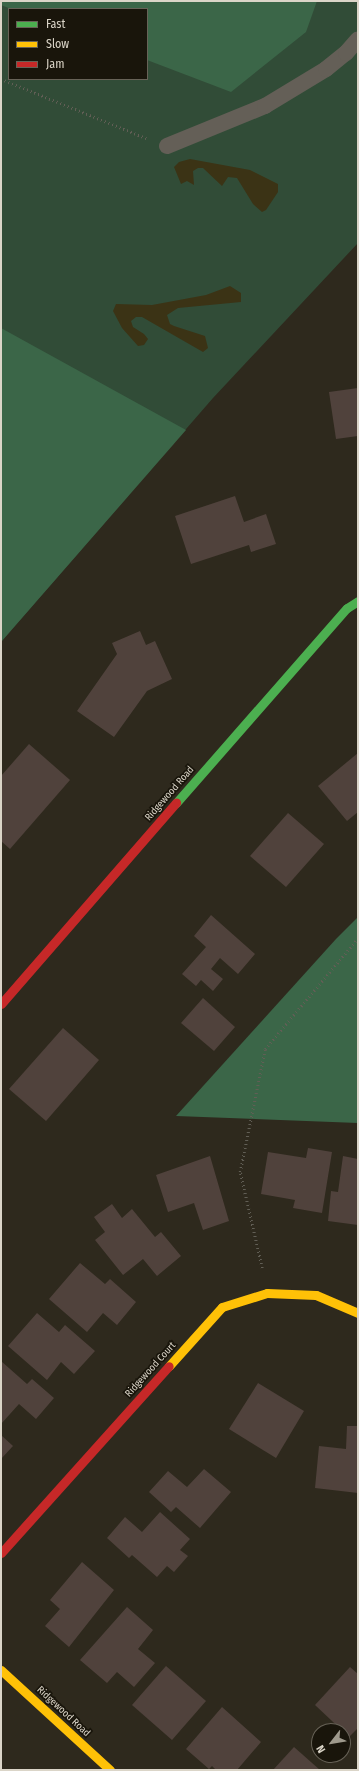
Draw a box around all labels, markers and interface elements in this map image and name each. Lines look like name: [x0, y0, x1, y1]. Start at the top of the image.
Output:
legend: [8, 8, 148, 80]
text: Fast: [46, 17, 65, 31]
text: Slow: [46, 37, 69, 51]
text: Jam: [46, 57, 64, 71]
street label: Ridgewood Road: [143, 764, 197, 824]
street label: Ridgewood Court: [123, 1340, 179, 1400]
street label: Ridgewood Road: [34, 1684, 92, 1740]
north arrow: [311, 1723, 351, 1763]
text: N: [314, 1743, 328, 1755]

